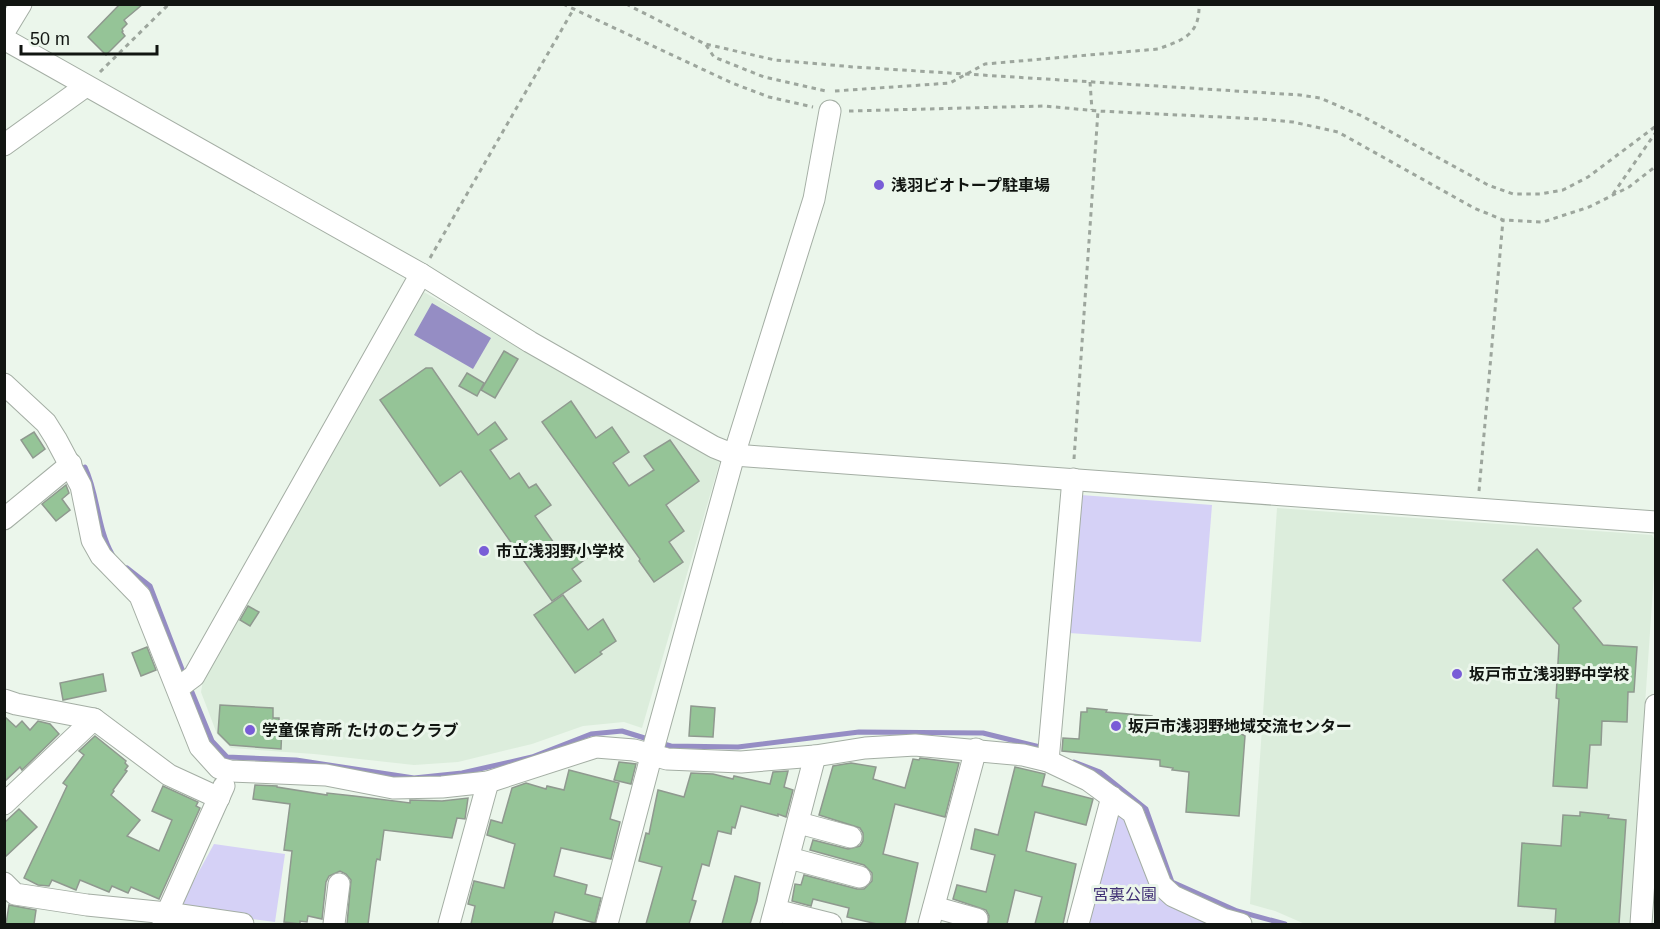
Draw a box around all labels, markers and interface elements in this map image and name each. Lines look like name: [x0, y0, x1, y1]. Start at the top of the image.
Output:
scale bar: [21, 18, 158, 56]
text: 50 m: [30, 29, 70, 49]
place label: 浅羽ビオトープ駐車場: [891, 176, 1050, 194]
marker: 浅羽ビオトープ駐車場: [872, 178, 886, 192]
place label: 市立浅羽野小学校: [496, 542, 624, 560]
marker: 市立浅羽野小学校: [477, 544, 491, 558]
place label: 坂戸市立浅羽野中学校: [1469, 665, 1629, 683]
marker: 坂戸市立浅羽野中学校: [1450, 667, 1464, 681]
place label: 坂戸市浅羽野地域交流センター: [1128, 717, 1352, 735]
marker: 坂戸市浅羽野地域交流センター: [1109, 719, 1123, 733]
place label: 学童保育所 たけのこクラブ: [262, 722, 458, 739]
marker: 学童保育所 たけのこクラブ: [243, 723, 257, 737]
park label: 宮裏公園: [1093, 886, 1157, 903]

